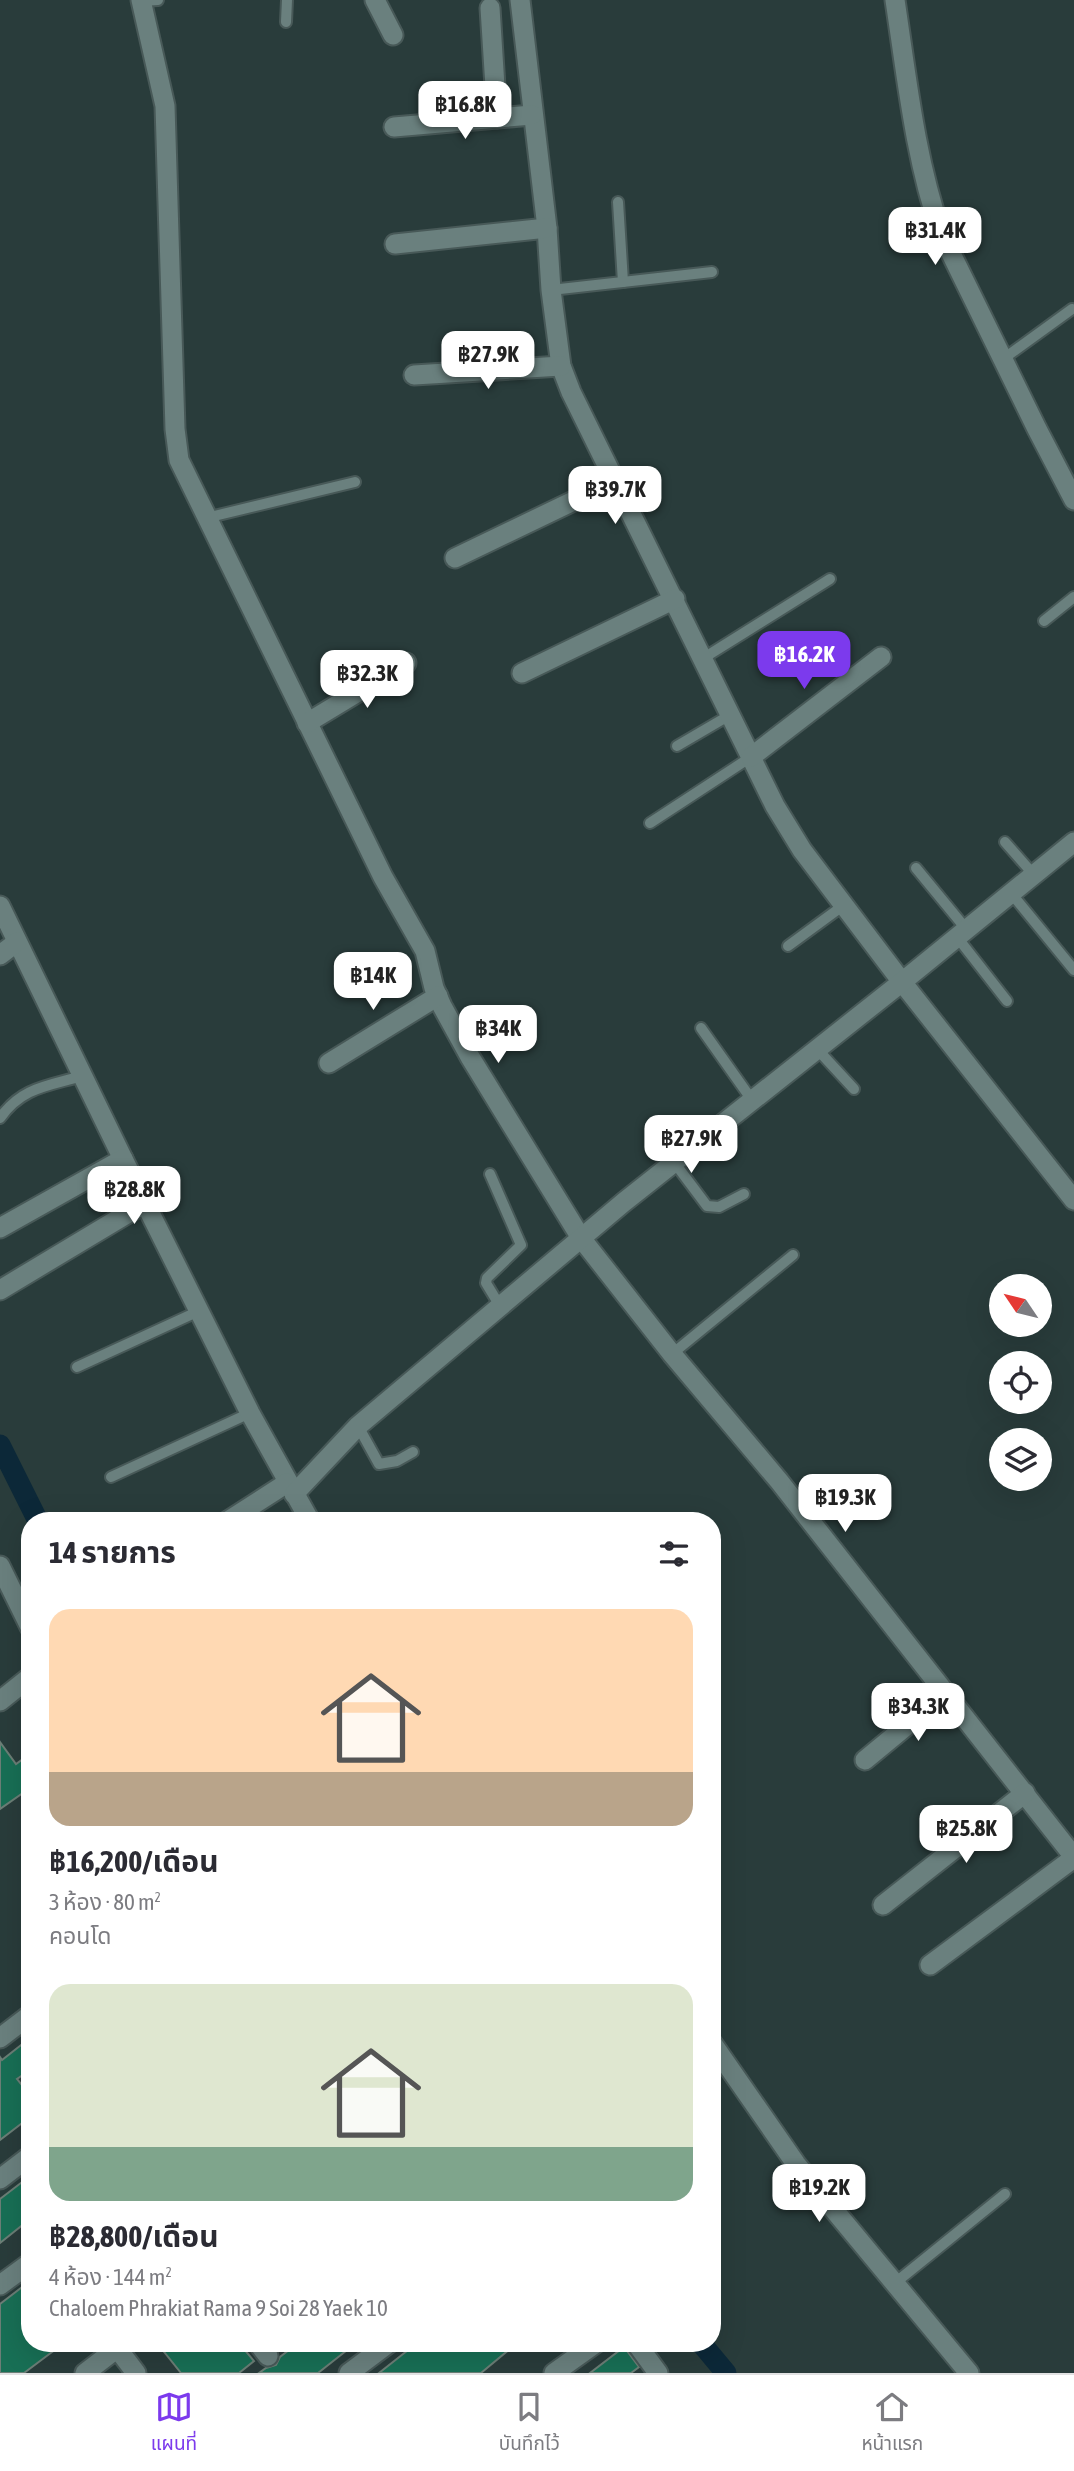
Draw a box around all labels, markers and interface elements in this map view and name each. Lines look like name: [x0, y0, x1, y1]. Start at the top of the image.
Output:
pin: ฿16.8K: [408, 82, 522, 141]
text: ฿16.8K: [434, 91, 496, 117]
pin: ฿31.4K: [878, 208, 992, 267]
text: ฿31.4K: [904, 217, 966, 243]
pin: ฿27.9K: [431, 332, 545, 391]
text: ฿27.9K: [457, 341, 519, 367]
pin: ฿39.7K: [558, 466, 672, 526]
text: ฿39.7K: [584, 476, 646, 502]
pin: ฿16.2K: [747, 632, 861, 691]
text: ฿16.2K: [773, 641, 835, 667]
pin: ฿32.3K: [310, 650, 424, 710]
text: ฿32.3K: [336, 660, 398, 686]
pin: ฿14K: [332, 953, 414, 1012]
text: ฿14K: [350, 962, 396, 988]
pin: ฿34K: [457, 1006, 539, 1065]
text: ฿34K: [475, 1015, 521, 1041]
pin: ฿27.9K: [634, 1116, 748, 1175]
text: ฿27.9K: [660, 1125, 722, 1151]
pin: ฿28.8K: [77, 1166, 191, 1226]
text: ฿28.8K: [103, 1176, 165, 1202]
north arrow: [989, 1274, 1052, 1337]
map controls: [989, 1274, 1052, 1491]
button: locate: [989, 1351, 1052, 1414]
button: layers: [989, 1428, 1052, 1491]
pin: ฿19.3K: [788, 1474, 902, 1534]
text: ฿19.3K: [814, 1484, 876, 1510]
text: 14 รายการ: [49, 1535, 176, 1569]
icon: filters: [655, 1535, 693, 1573]
icon: home: [308, 1655, 434, 1781]
pin: ฿34.3K: [861, 1684, 975, 1743]
text: ฿34.3K: [887, 1693, 949, 1719]
pin: ฿25.8K: [909, 1806, 1023, 1865]
text: ฿25.8K: [935, 1815, 997, 1841]
text: ฿16,200/เดือน: [49, 1844, 219, 1878]
text: 3 ห้อง · 80 m²: [49, 1889, 161, 1915]
text: คอนโด: [49, 1923, 111, 1949]
icon: home: [308, 2030, 434, 2156]
pin: ฿19.2K: [762, 2164, 876, 2224]
text: ฿19.2K: [788, 2174, 850, 2200]
text: ฿28,800/เดือน: [49, 2219, 219, 2253]
text: 4 ห้อง · 144 m²: [49, 2264, 172, 2290]
text: Chaloem Phrakiat Rama 9 Soi 28 Yaek 10: [49, 2295, 388, 2321]
tab: แผนที่: [151, 2388, 197, 2459]
tab: บันทึกไว้: [499, 2388, 560, 2459]
tab: หน้าแรก: [861, 2388, 923, 2459]

